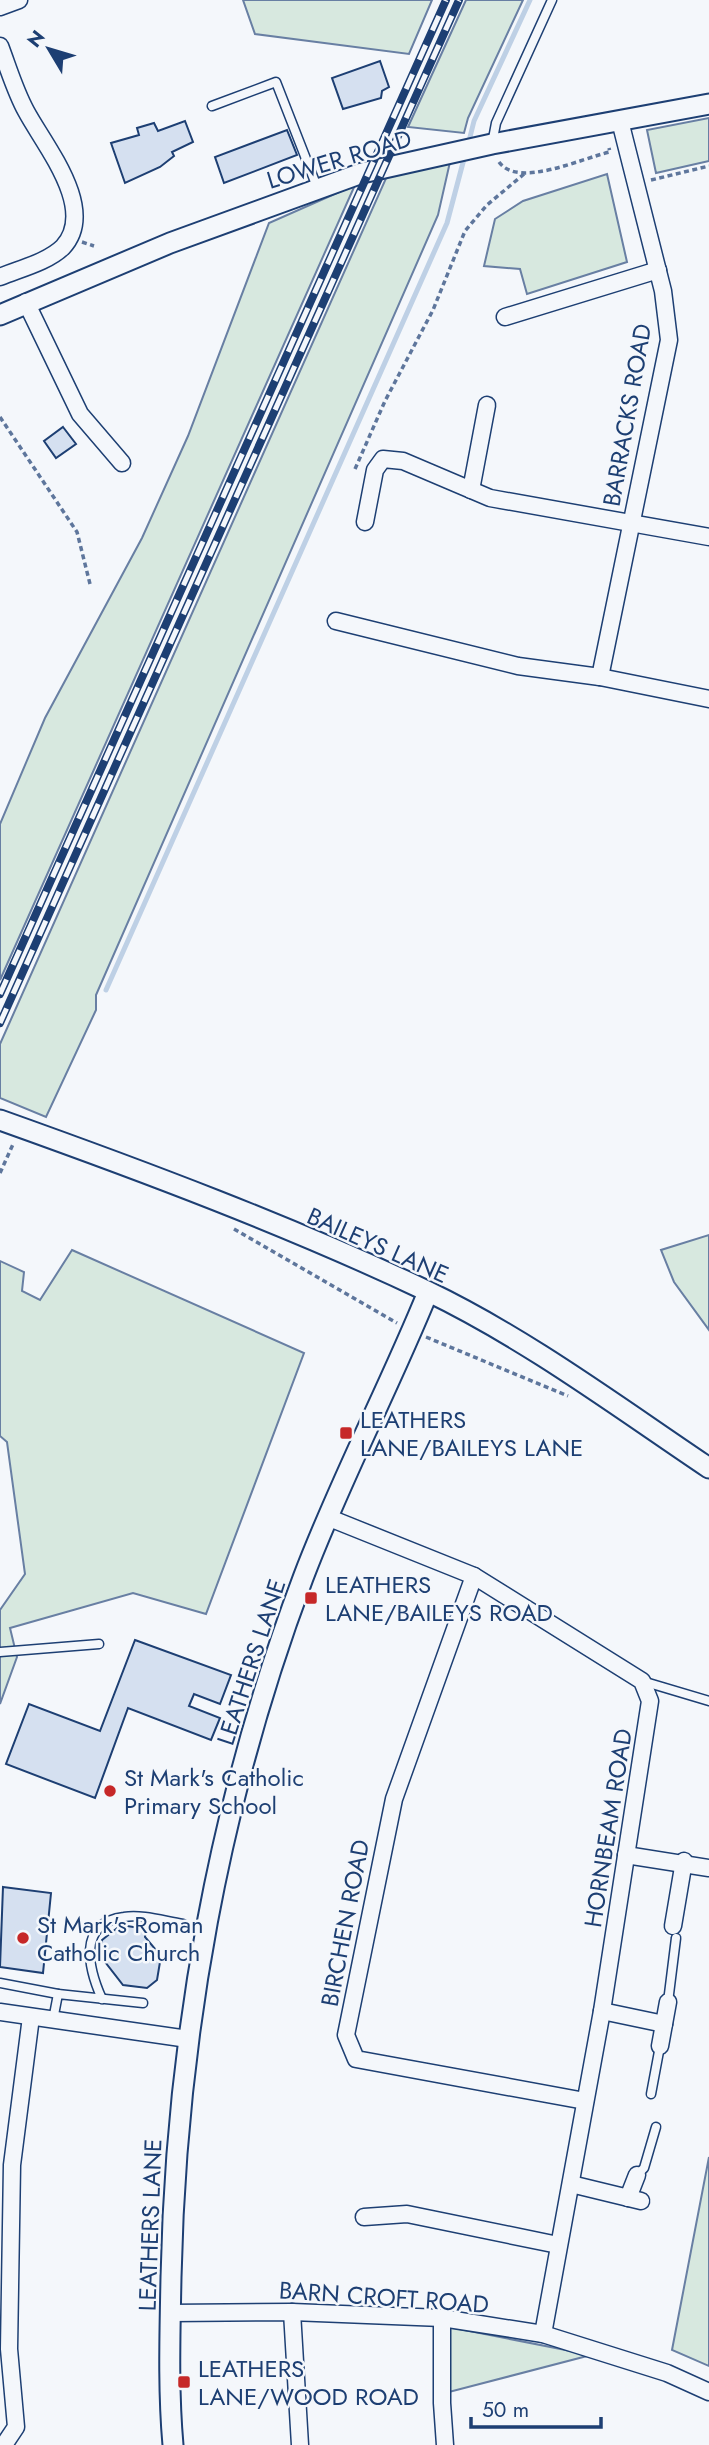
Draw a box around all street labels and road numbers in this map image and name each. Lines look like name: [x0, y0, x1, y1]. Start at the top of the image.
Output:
street label: LOWER ROAD: [262, 120, 416, 198]
street label: BARRACKS ROAD: [594, 321, 660, 509]
street label: BAILEYS LANE: [302, 1198, 454, 1292]
street label: LEATHERS LANE: [208, 1574, 294, 1750]
street label: HORNBEAM ROAD: [575, 1726, 641, 1930]
street label: BIRCHEN ROAD: [312, 1837, 378, 2009]
street label: LEATHERS LANE: [129, 2138, 171, 2312]
street label: BARN CROFT ROAD: [278, 2272, 490, 2322]

